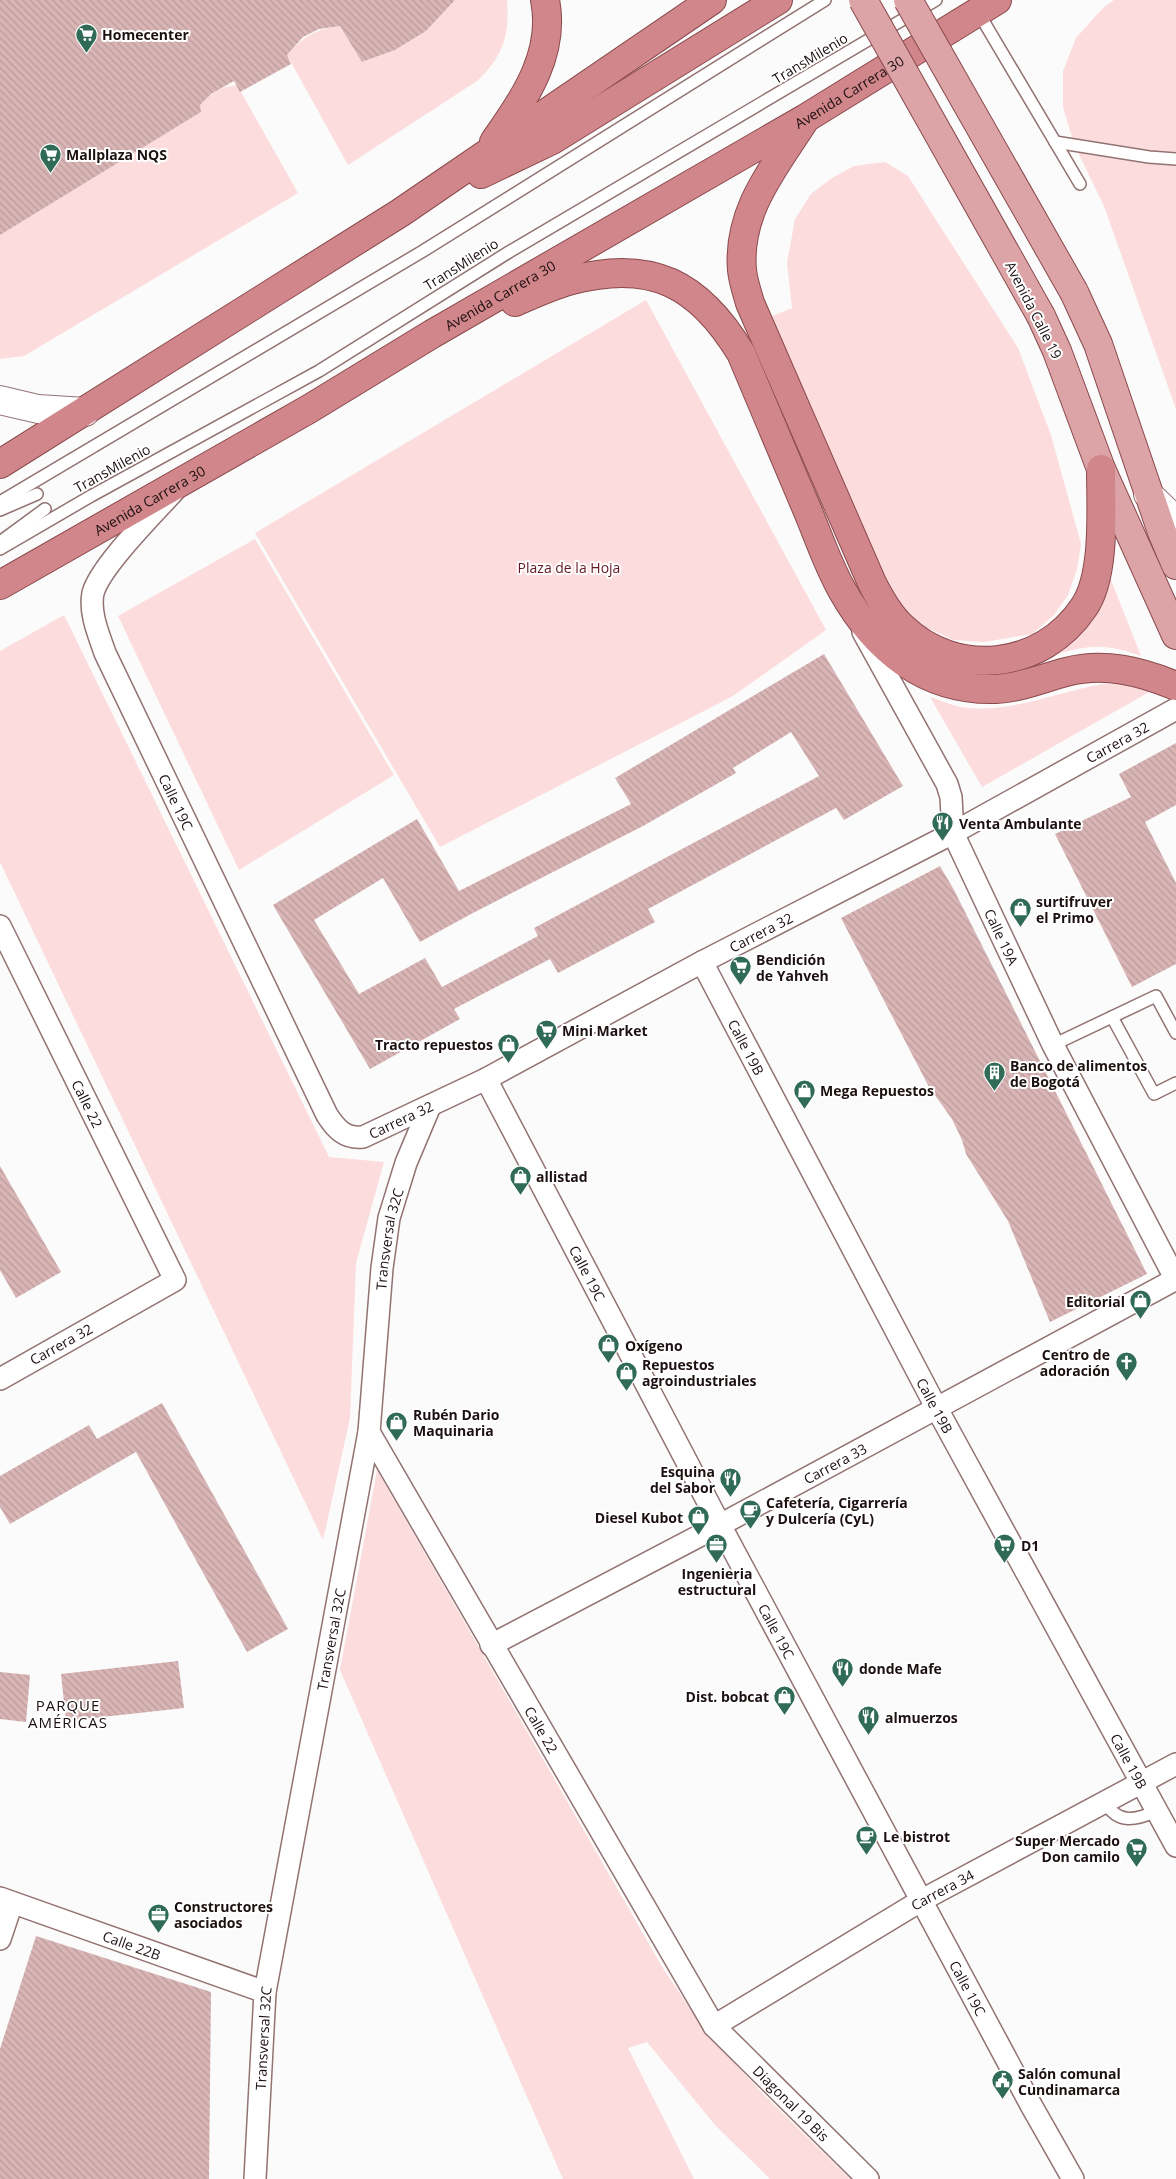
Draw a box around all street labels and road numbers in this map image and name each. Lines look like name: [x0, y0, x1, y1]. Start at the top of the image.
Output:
street label: TransMilenio: [769, 28, 851, 88]
street label: Avenida Carrera 30: [791, 51, 907, 132]
street label: TransMilenio: [420, 234, 502, 294]
street label: Avenida Carrera 30: [441, 255, 559, 334]
street label: Avenida Calle 19: [1001, 258, 1067, 362]
street label: TransMilenio: [70, 439, 154, 497]
street label: Avenida Carrera 30: [90, 461, 208, 539]
street label: Carrera 32: [1082, 717, 1152, 767]
street label: Calle 19C: [155, 771, 198, 833]
street label: Calle 19A: [981, 905, 1023, 968]
street label: Carrera 32: [726, 908, 796, 956]
street label: Calle 19B: [724, 1016, 769, 1078]
street label: Calle 22: [68, 1076, 108, 1131]
street label: Carrera 32: [365, 1096, 436, 1143]
street label: Transversal 32C: [371, 1185, 407, 1291]
street label: Calle 19C: [565, 1242, 610, 1304]
street label: Carrera 32: [26, 1319, 96, 1369]
street label: Calle 19B: [913, 1374, 958, 1436]
street label: Carrera 33: [800, 1438, 870, 1488]
street label: Transversal 32C: [312, 1586, 349, 1692]
street label: Calle 19C: [754, 1600, 800, 1662]
street label: Calle 22: [521, 1703, 563, 1756]
street label: Calle 19B: [1107, 1730, 1152, 1792]
street label: Carrera 34: [907, 1865, 977, 1914]
street label: Calle 22B: [100, 1926, 164, 1964]
street label: Calle 19C: [946, 1957, 991, 2019]
street label: Transversal 32C: [250, 1985, 275, 2090]
street label: Diagonal 19 Bis: [749, 2061, 834, 2145]

